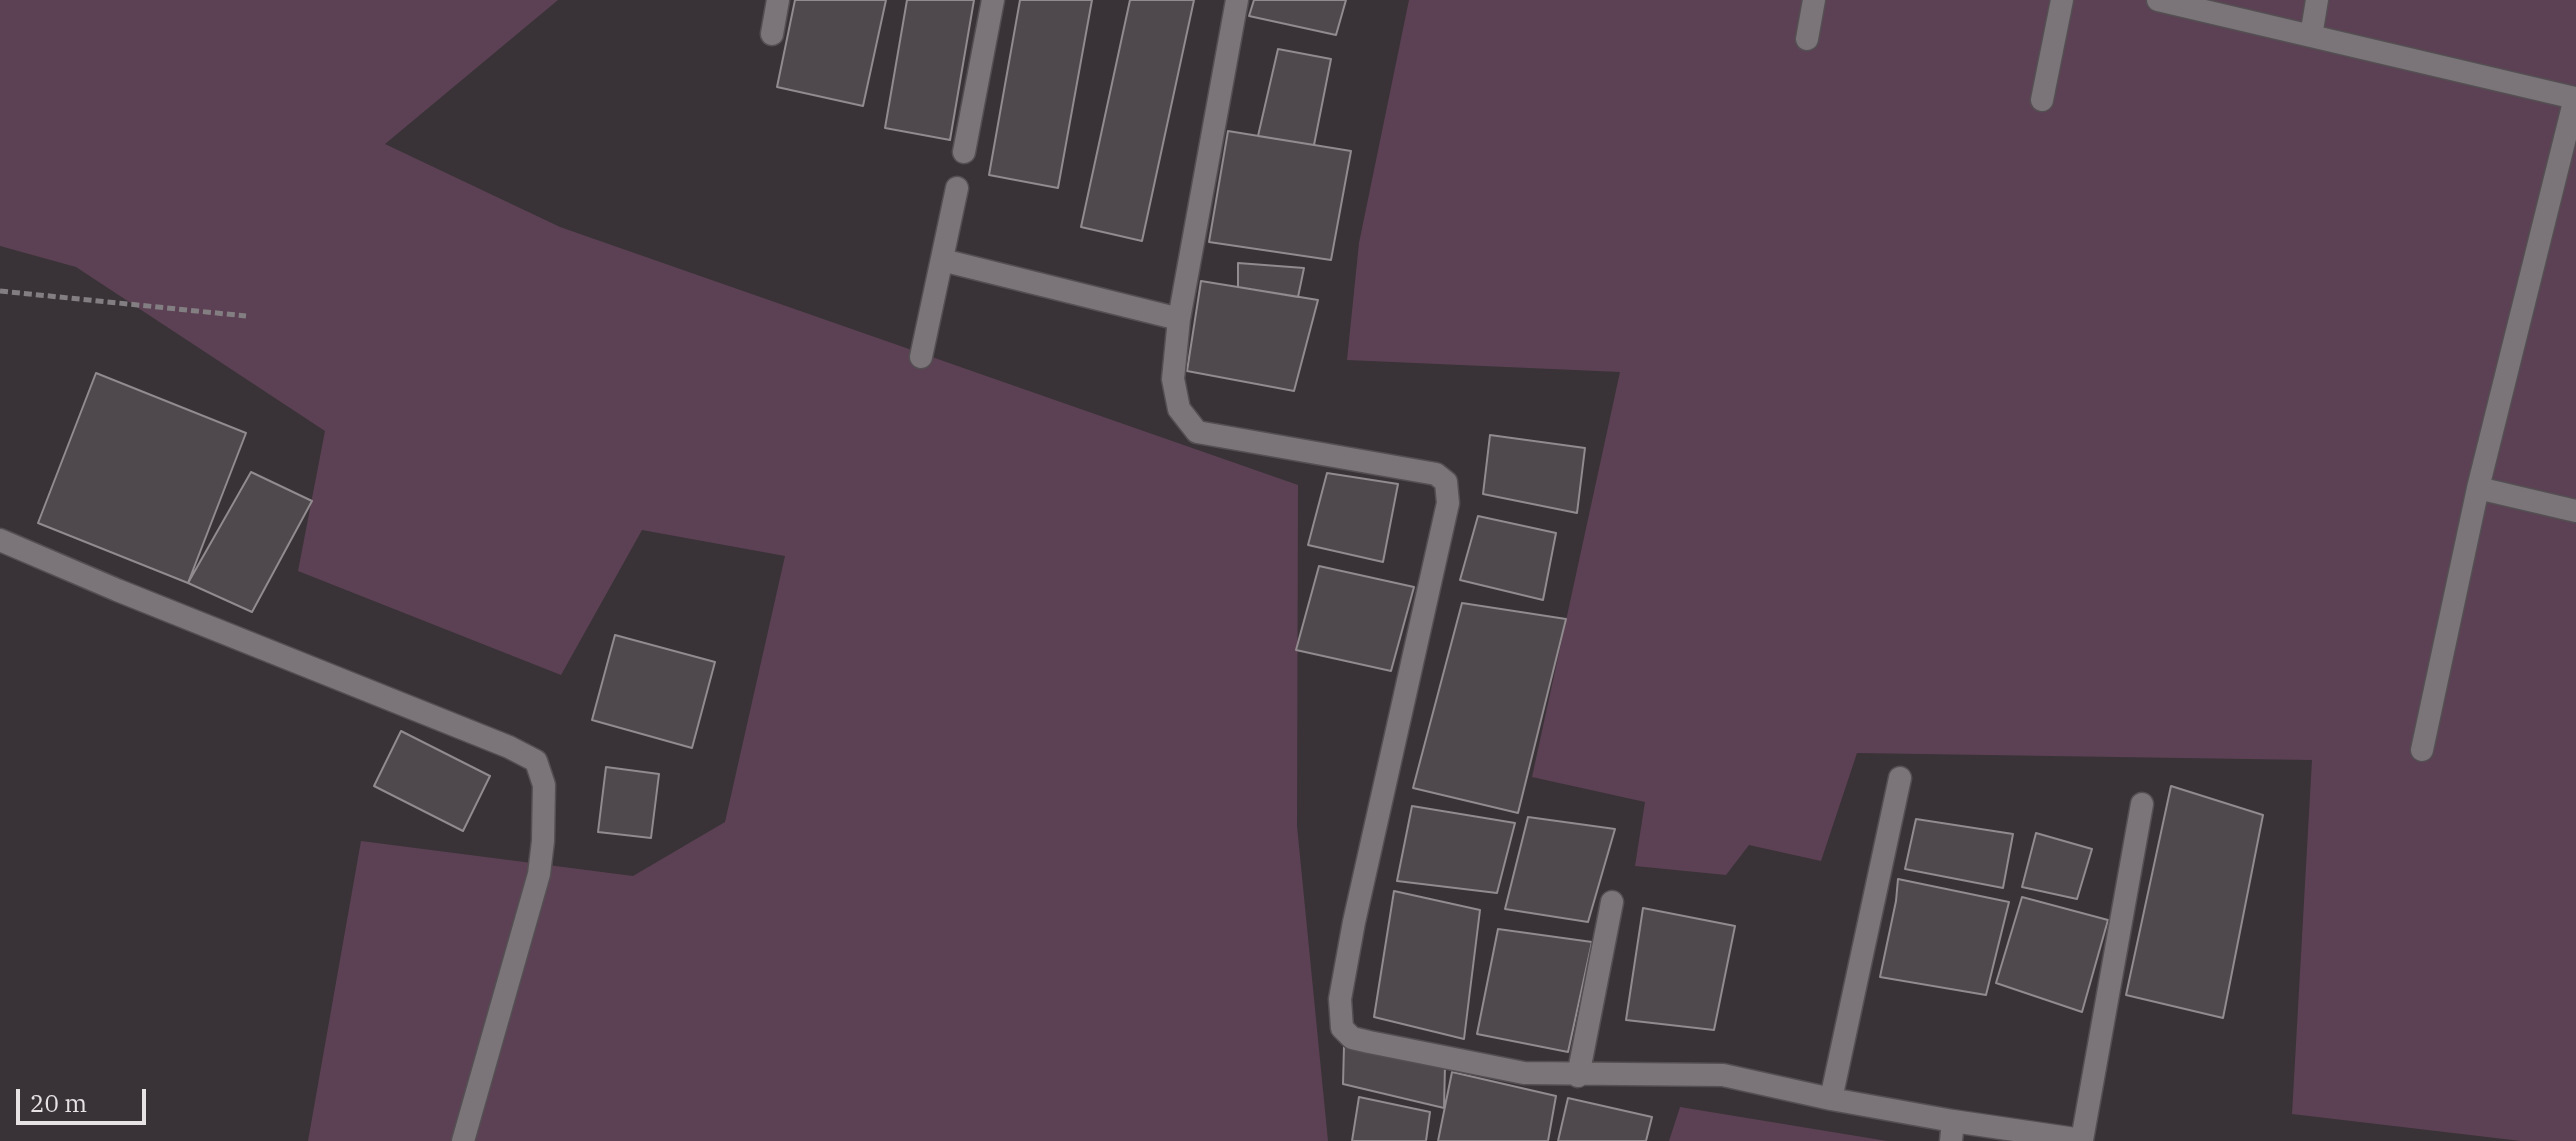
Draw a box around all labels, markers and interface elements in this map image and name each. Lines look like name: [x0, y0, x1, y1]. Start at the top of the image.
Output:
scale bar: [20, 1073, 150, 1123]
text: 20 m: [30, 1087, 87, 1119]

